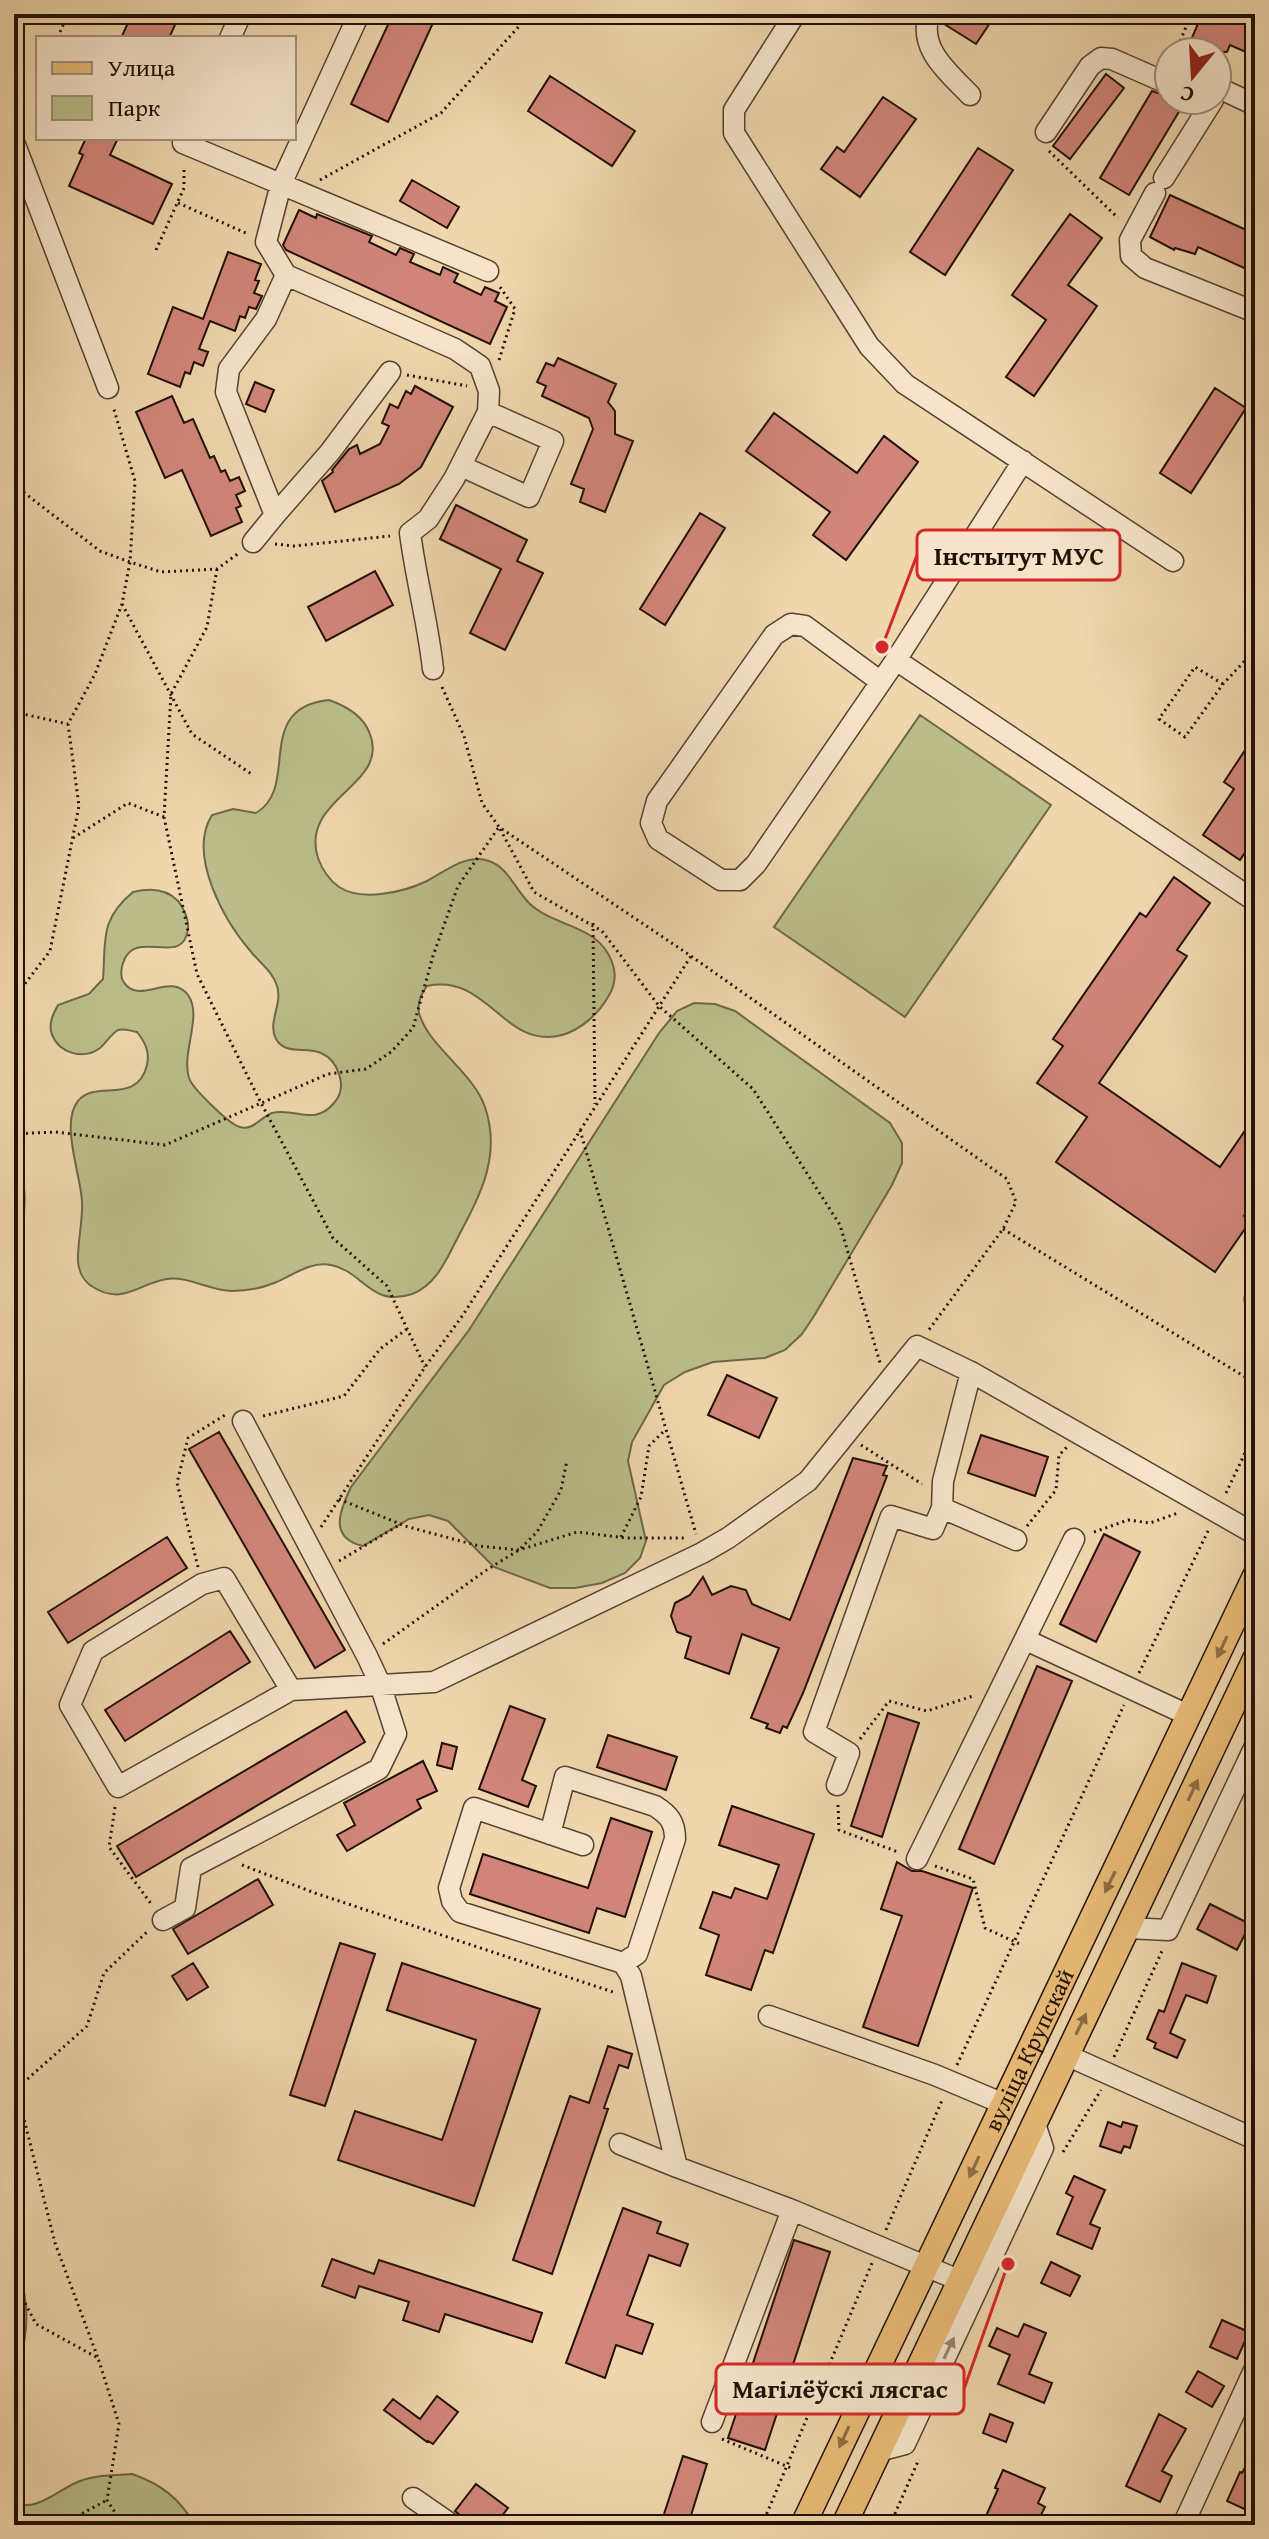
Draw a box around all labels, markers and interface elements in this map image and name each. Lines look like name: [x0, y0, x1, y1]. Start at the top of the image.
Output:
legend: [36, 36, 296, 140]
north arrow: [1153, 36, 1233, 116]
text: Улица: [108, 50, 176, 85]
text: С: [1176, 78, 1198, 112]
text: Парк: [108, 90, 161, 125]
callout: Інстытут МУС: [917, 530, 1120, 580]
text: Інстытут МУС: [934, 536, 1104, 575]
one-way arrow: [1215, 1635, 1229, 1659]
one-way arrow: [1186, 1778, 1200, 1801]
one-way arrow: [1103, 1870, 1117, 1893]
street label: вуліца Крупскай: [975, 1963, 1083, 2137]
one-way arrow: [1074, 2013, 1088, 2036]
one-way arrow: [967, 2155, 981, 2179]
one-way arrow: [942, 2336, 956, 2359]
callout: Магілёўскі лясгас: [716, 2364, 964, 2414]
text: Магілёўскі лясгас: [732, 2369, 948, 2408]
one-way arrow: [837, 2425, 851, 2449]

